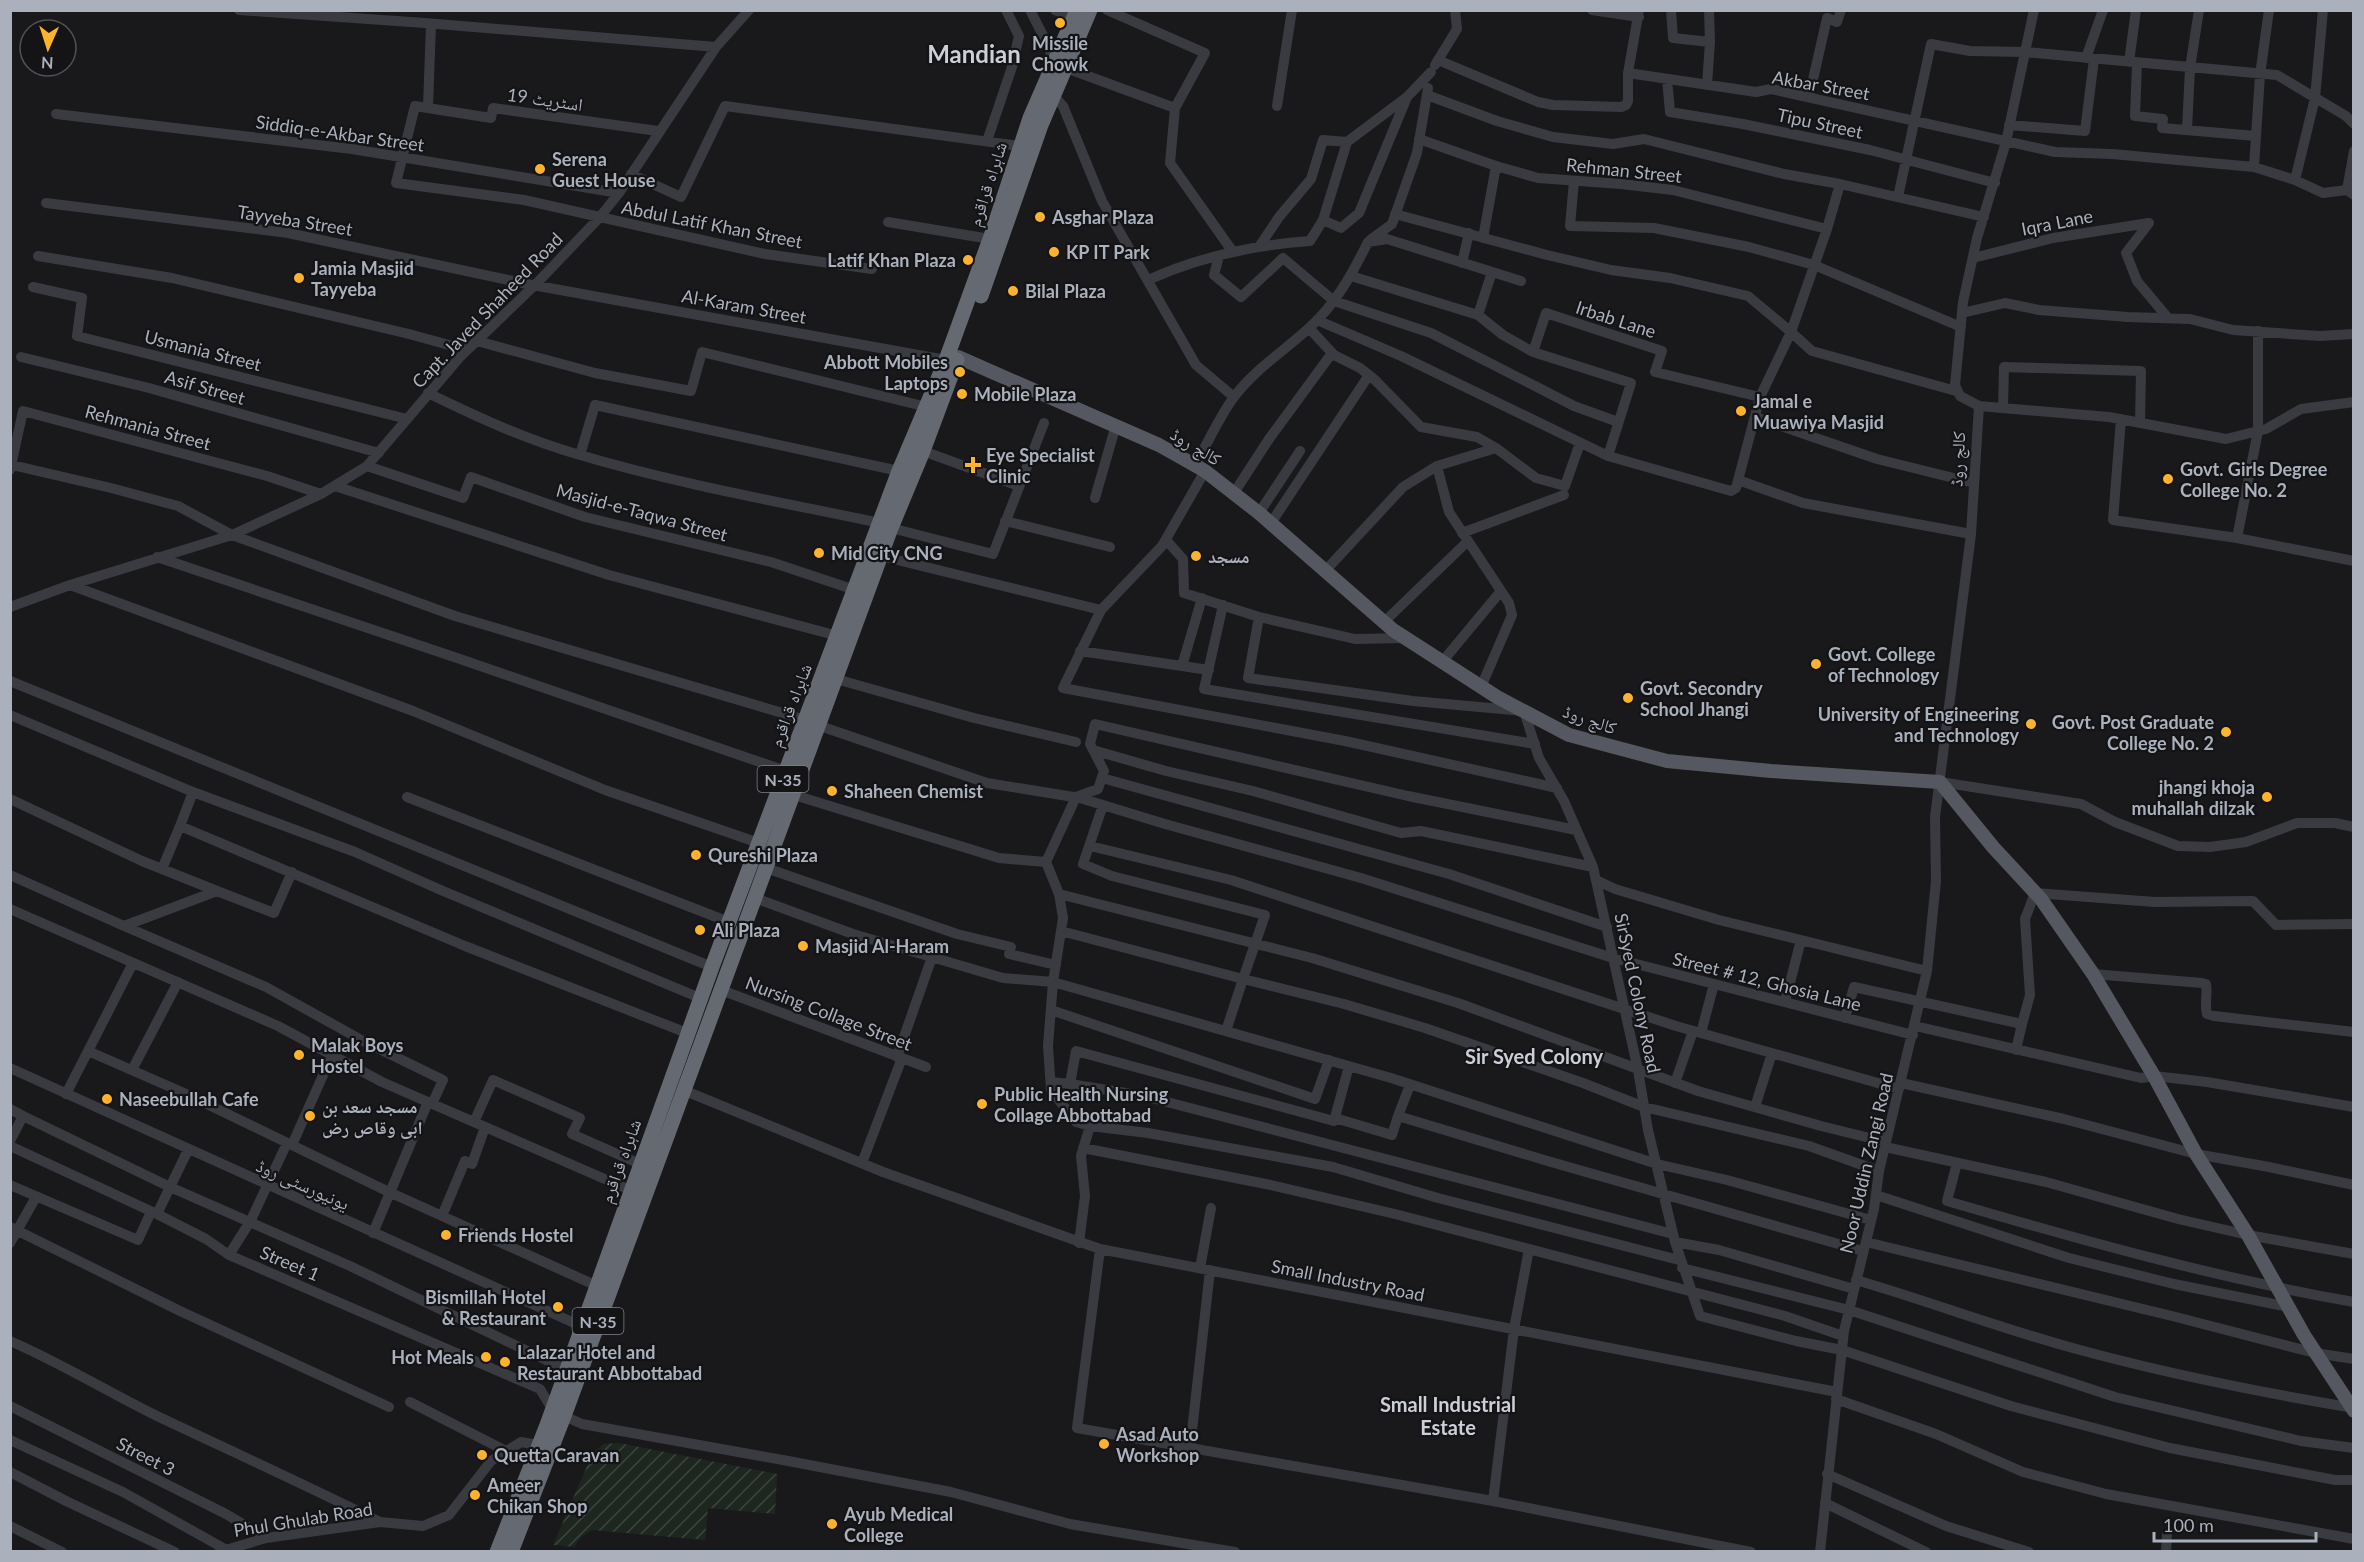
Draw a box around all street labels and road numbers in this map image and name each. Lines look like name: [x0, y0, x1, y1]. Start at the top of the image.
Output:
street label: Akbar Street: [1771, 66, 1872, 104]
street label: اسٹریٹ 19: [506, 83, 584, 116]
street label: Tipu Street: [1775, 103, 1865, 143]
street label: Siddiq-e-Akbar Street: [254, 110, 426, 156]
street label: شاہراہ قراقرم: [963, 139, 1013, 230]
street label: Rehman Street: [1565, 153, 1683, 187]
street label: Abdul Latif Khan Street: [620, 196, 805, 252]
street label: Tayyeba Street: [236, 200, 355, 240]
street label: Iqra Lane: [2019, 204, 2095, 240]
street label: Capt. Javed Shaheed Road: [407, 228, 567, 392]
street label: Al-Karam Street: [680, 284, 809, 328]
street label: Irbab Lane: [1573, 296, 1659, 342]
street label: Usmania Street: [142, 325, 264, 375]
street label: Asif Street: [162, 365, 248, 409]
street label: Rehmania Street: [83, 400, 214, 454]
street label: کالج روڈ: [1166, 422, 1226, 472]
street label: کالج روڈ: [1945, 430, 1971, 487]
street label: Masjid-e-Taqwa Street: [554, 479, 730, 546]
street label: شاہراہ قراقرم: [764, 660, 818, 751]
street label: کالج روڈ: [1560, 700, 1620, 740]
road number: N-35: [758, 766, 808, 792]
street label: SirSyed Colony Road: [1610, 911, 1666, 1075]
street label: Street # 12, Ghosia Lane: [1671, 947, 1863, 1015]
street label: Nursing Collage Street: [743, 971, 916, 1055]
street label: Noor Uddin Zangi Road: [1835, 1071, 1897, 1255]
street label: شاہراہ قراقرم: [595, 1116, 647, 1207]
street label: یونیورسٹی روڈ: [253, 1154, 353, 1215]
street label: Street 1: [257, 1241, 323, 1285]
street label: Small Industry Road: [1270, 1254, 1426, 1306]
road number: N-35: [572, 1308, 624, 1334]
street label: Street 3: [113, 1432, 179, 1480]
street label: Phul Ghulab Road: [232, 1497, 374, 1541]

